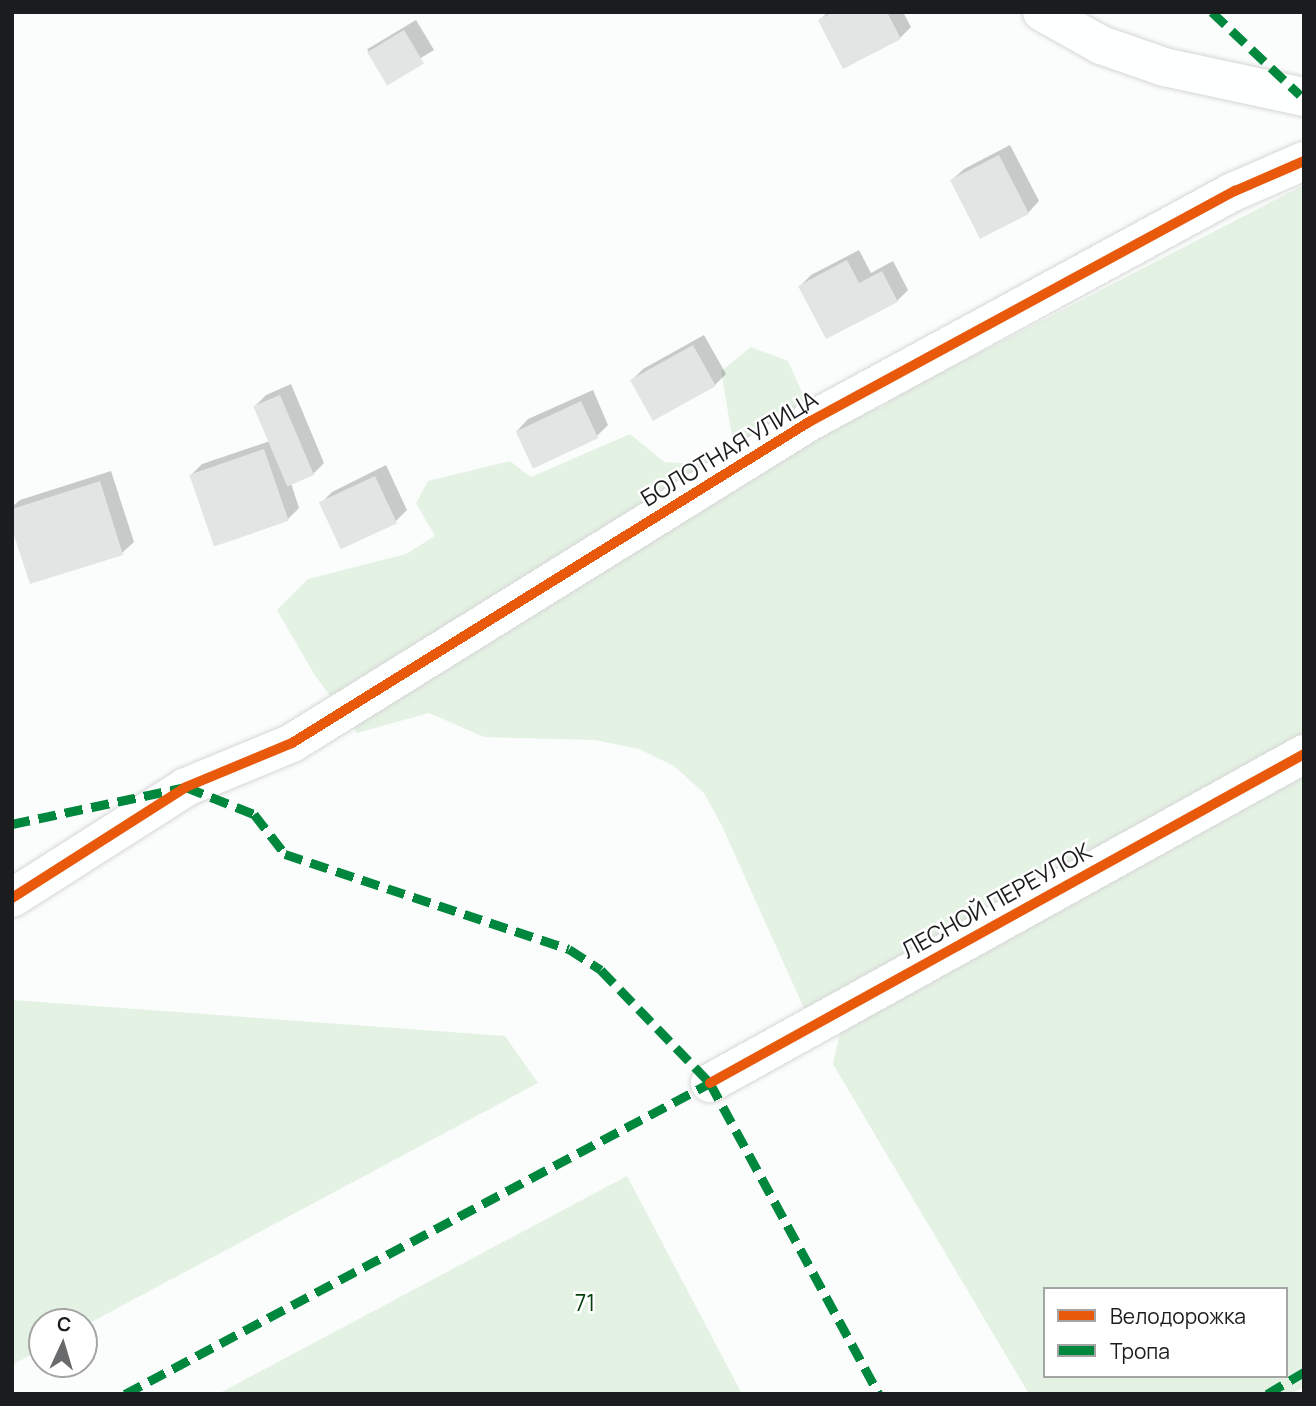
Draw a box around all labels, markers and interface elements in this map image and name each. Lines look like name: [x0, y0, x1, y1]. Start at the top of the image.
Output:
street label: БОЛОТНАЯ УЛИЦА: [636, 384, 822, 512]
street label: ЛЕСНОЙ ПЕРЕУЛОК: [896, 836, 1096, 964]
legend: [1043, 1287, 1288, 1378]
park label: 71: [575, 1288, 595, 1316]
text: Велодорожка: [1110, 1302, 1246, 1330]
north arrow: [28, 1308, 98, 1378]
text: С: [56, 1311, 72, 1338]
text: Тропа: [1110, 1337, 1170, 1365]

